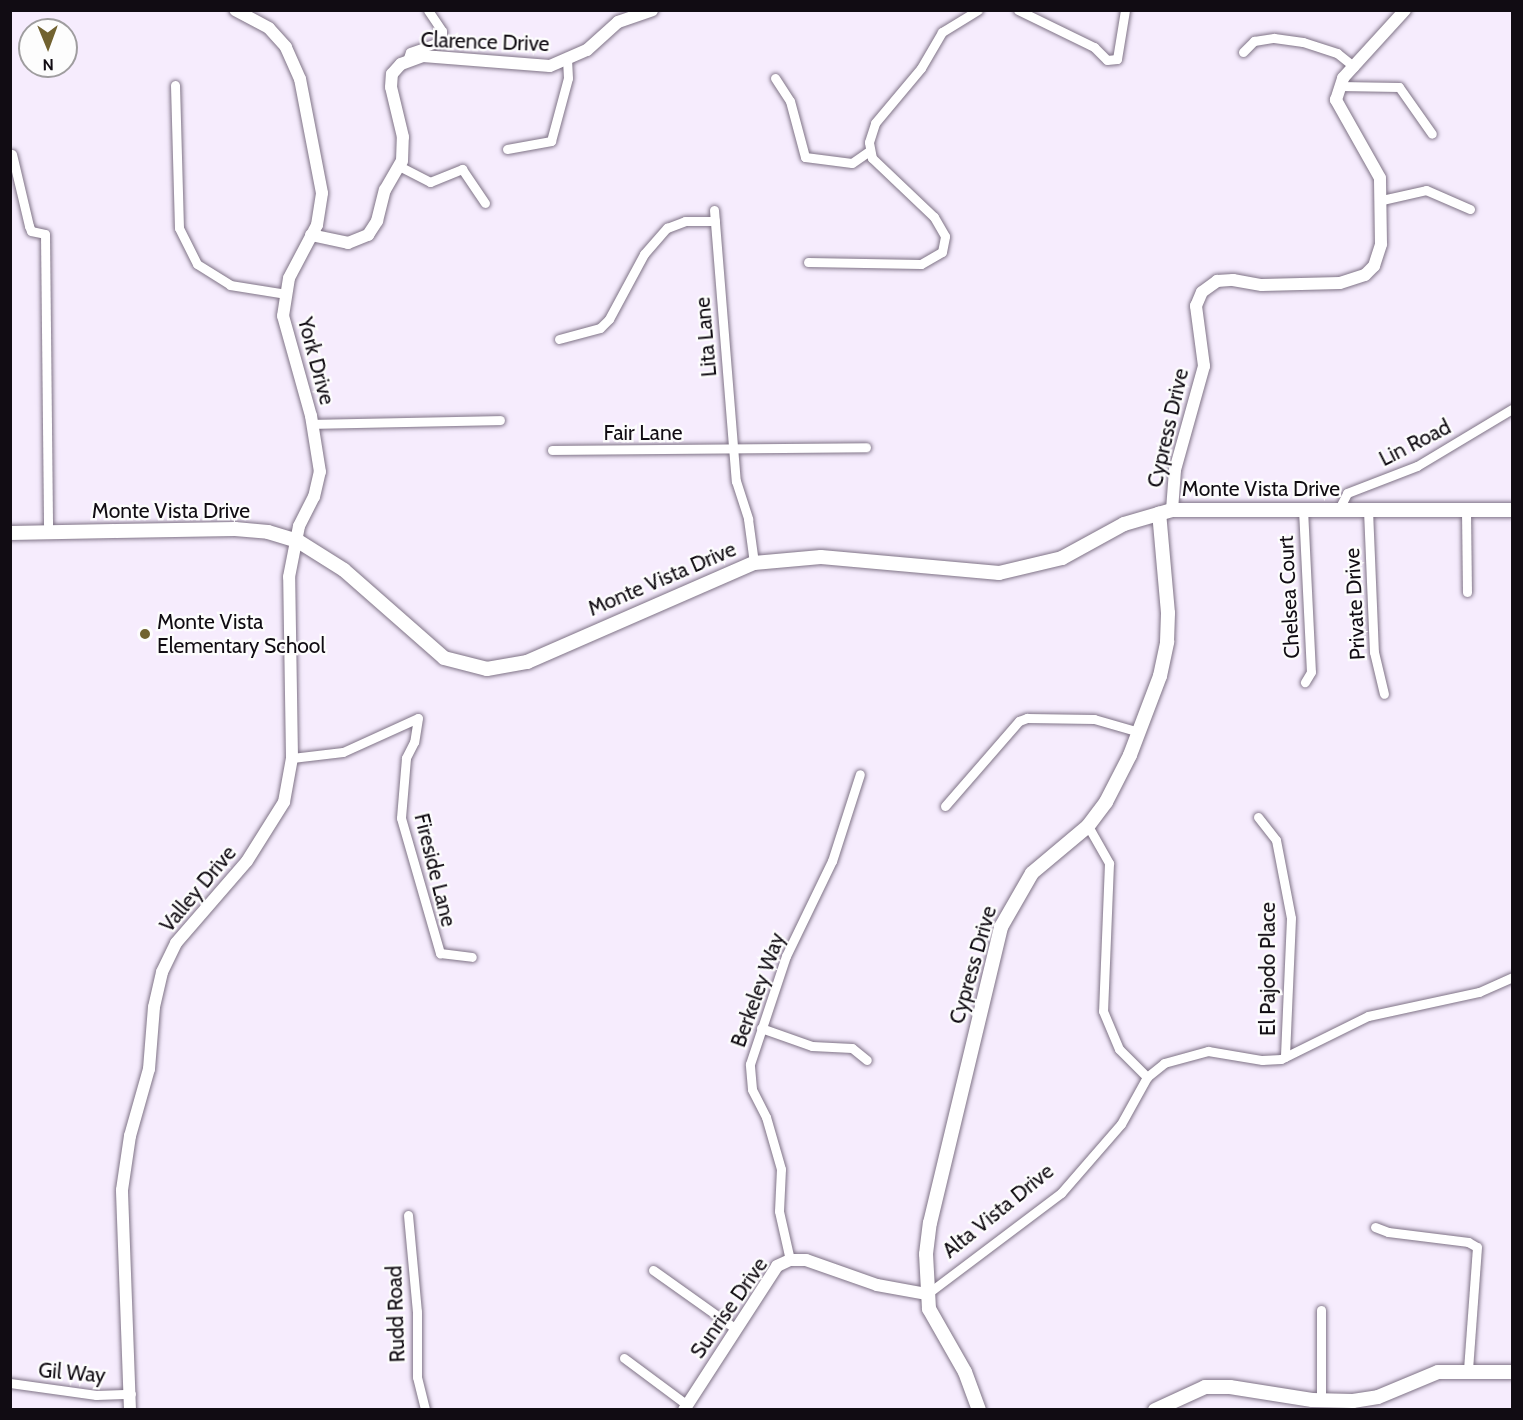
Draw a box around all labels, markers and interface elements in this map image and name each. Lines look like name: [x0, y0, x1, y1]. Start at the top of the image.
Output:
north arrow: [18, 18, 78, 78]
street label: Clarence Drive: [420, 27, 550, 57]
text: N: [42, 55, 54, 74]
street label: Lita Lane: [690, 296, 722, 378]
street label: York Drive: [292, 314, 340, 408]
street label: Cypress Drive: [1142, 366, 1194, 490]
street label: Lin Road: [1375, 414, 1455, 472]
street label: Fair Lane: [604, 420, 682, 446]
street label: Monte Vista Drive: [1182, 476, 1340, 502]
street label: Monte Vista Drive: [92, 498, 250, 524]
street label: Chelsea Court: [1273, 535, 1305, 659]
street label: Monte Vista Drive: [584, 536, 740, 622]
street label: Private Drive: [1339, 547, 1371, 661]
place label: Monte Vista Elementary School: [157, 609, 325, 659]
marker: Monte Vista Elementary School: [138, 627, 152, 641]
street label: Fireside Lane: [409, 811, 461, 929]
street label: Valley Drive: [155, 841, 241, 937]
street label: El Pajodo Place: [1255, 902, 1281, 1036]
street label: Cypress Drive: [944, 903, 1002, 1027]
street label: Berkeley Way: [726, 929, 790, 1051]
street label: Alta Vista Drive: [937, 1159, 1059, 1263]
street label: Sunrise Drive: [685, 1253, 773, 1363]
street label: Rudd Road: [382, 1265, 410, 1363]
street label: Gil Way: [37, 1358, 107, 1388]

